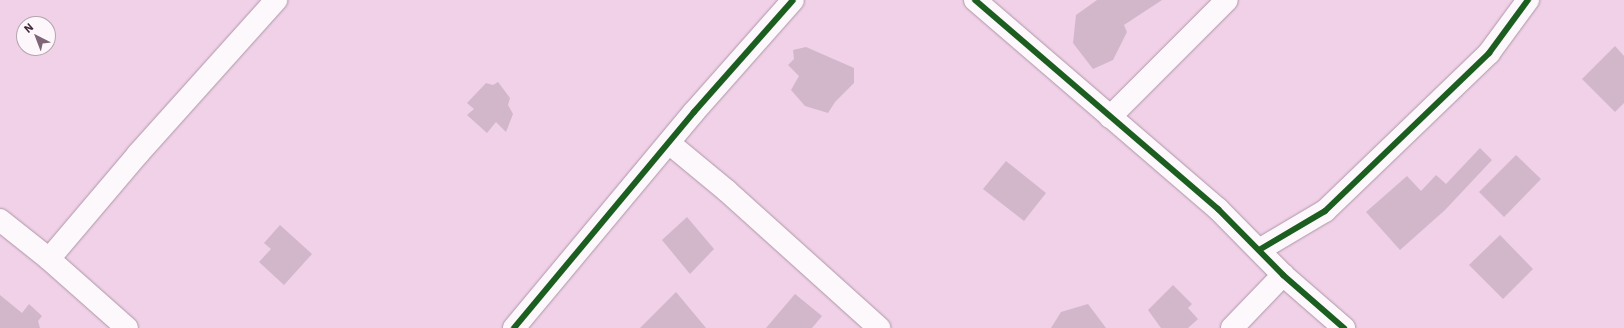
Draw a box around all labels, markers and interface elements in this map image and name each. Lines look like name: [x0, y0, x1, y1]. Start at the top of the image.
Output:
north arrow: [16, 16, 56, 56]
text: N: [21, 20, 36, 36]

